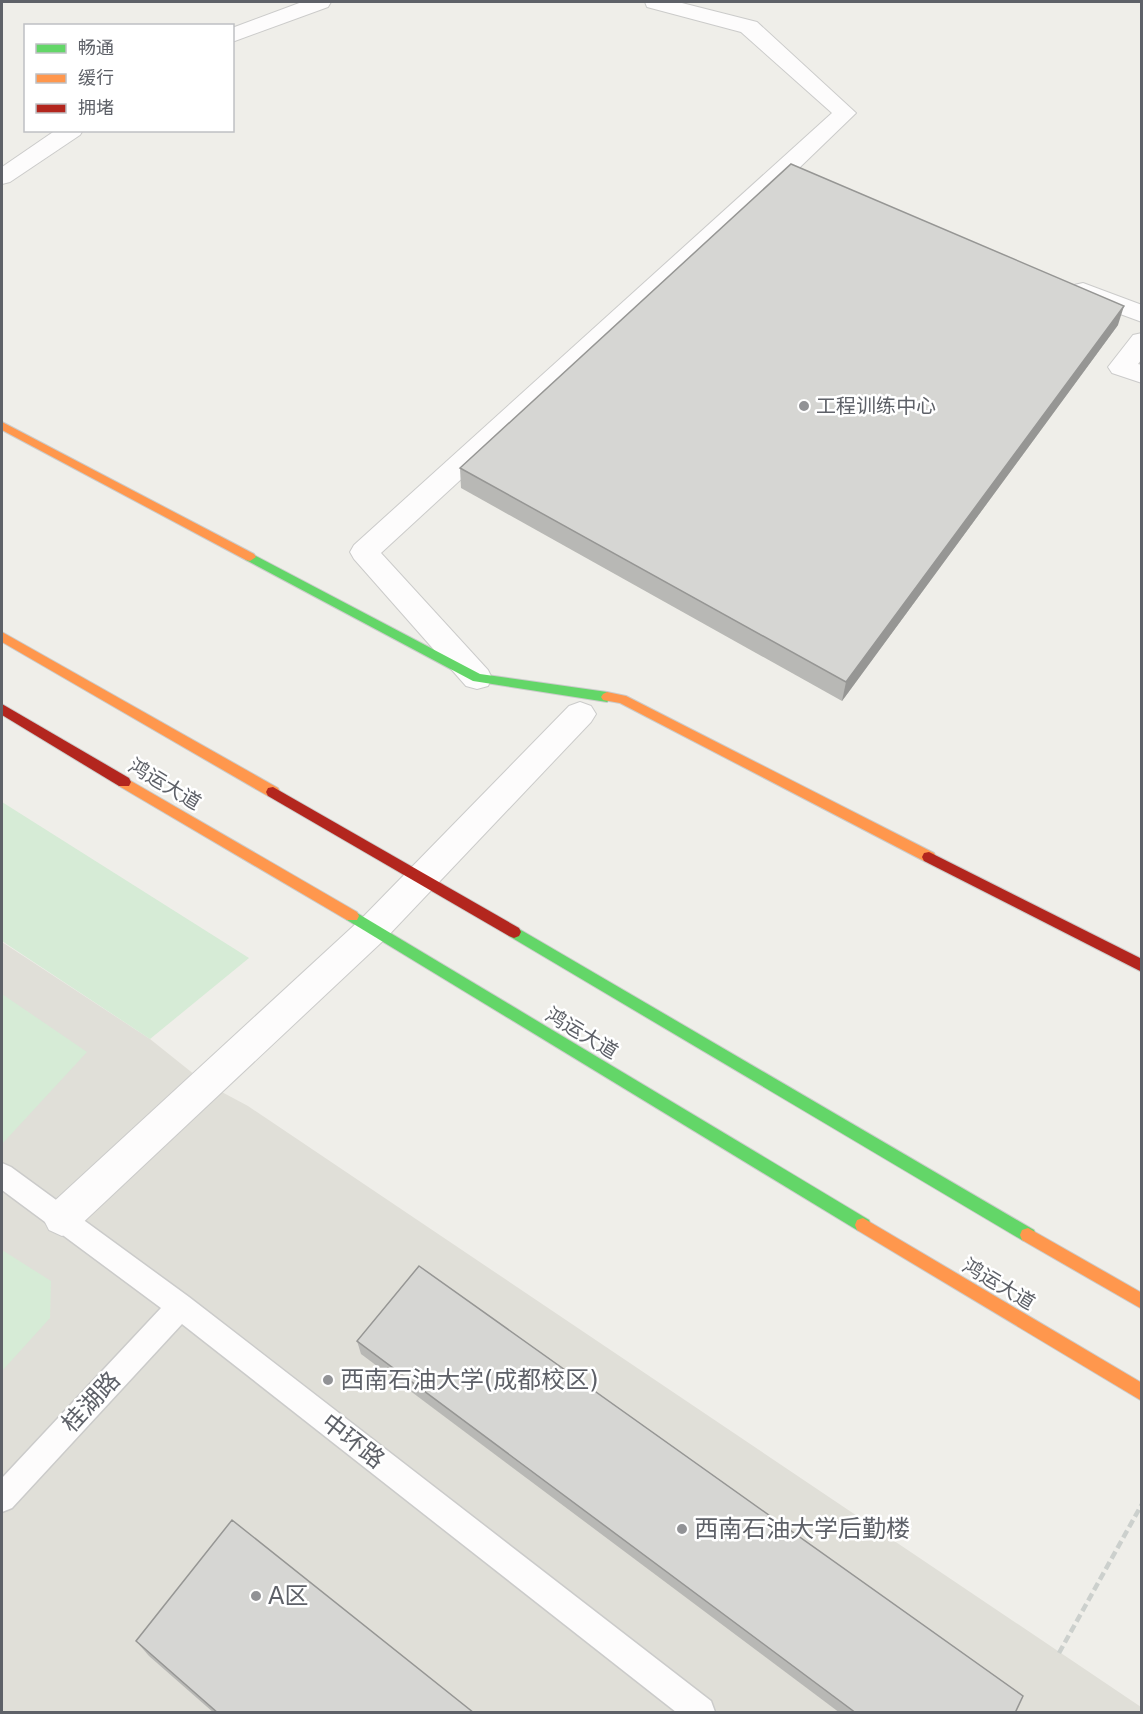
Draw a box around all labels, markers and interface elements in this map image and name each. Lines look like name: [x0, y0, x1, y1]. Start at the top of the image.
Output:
legend: [24, 24, 234, 132]
text: 畅通: [78, 37, 114, 58]
text: 缓行: [78, 67, 114, 88]
text: 拥堵: [78, 97, 114, 118]
place label: 工程训练中心: [816, 394, 936, 418]
marker: 工程训练中心: [797, 399, 811, 413]
street label: 鸿运大道: [125, 753, 205, 815]
street label: 鸿运大道: [542, 1002, 622, 1064]
street label: 鸿运大道: [959, 1253, 1039, 1315]
street label: 桂湖路: [56, 1366, 126, 1438]
place label: 西南石油大学(成都校区): [340, 1366, 599, 1394]
marker: 西南石油大学(成都校区): [321, 1373, 335, 1387]
street label: 中环路: [316, 1408, 390, 1474]
place label: 西南石油大学后勤楼: [694, 1515, 910, 1543]
marker: 西南石油大学后勤楼: [675, 1522, 689, 1536]
place label: A区: [268, 1582, 308, 1610]
marker: A区: [249, 1589, 263, 1603]

